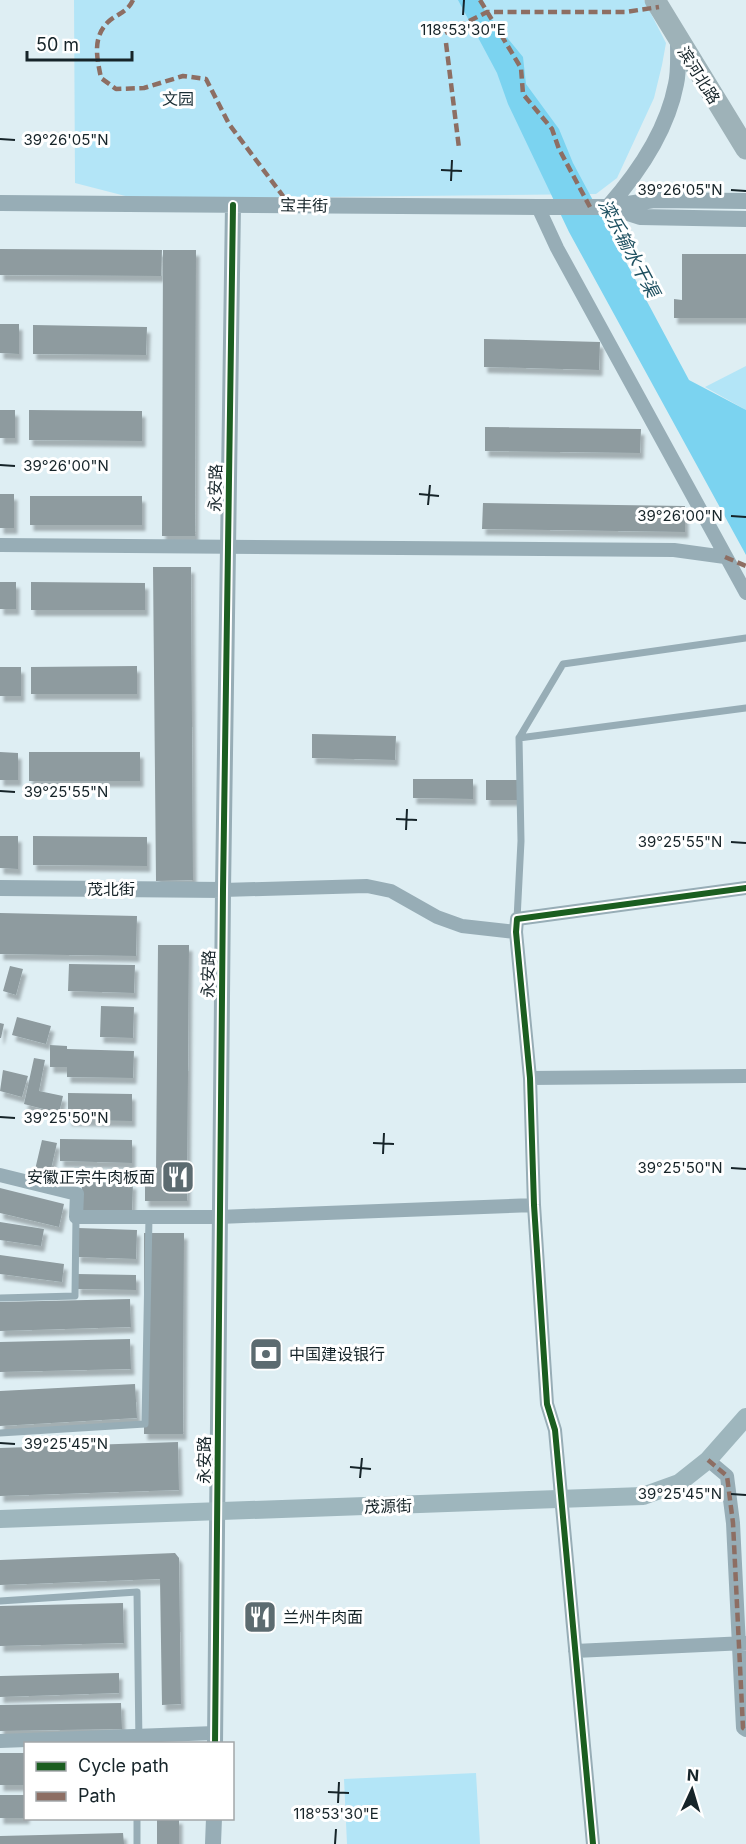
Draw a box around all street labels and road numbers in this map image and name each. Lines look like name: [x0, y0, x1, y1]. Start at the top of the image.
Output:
street label: 滨河北路: [674, 43, 724, 107]
street label: 宝丰街: [280, 195, 328, 215]
street label: 永安路: [205, 464, 225, 512]
street label: 茂北街: [87, 879, 135, 899]
street label: 永安路: [198, 950, 218, 998]
street label: 永安路: [194, 1436, 214, 1484]
street label: 茂源街: [364, 1495, 412, 1517]

